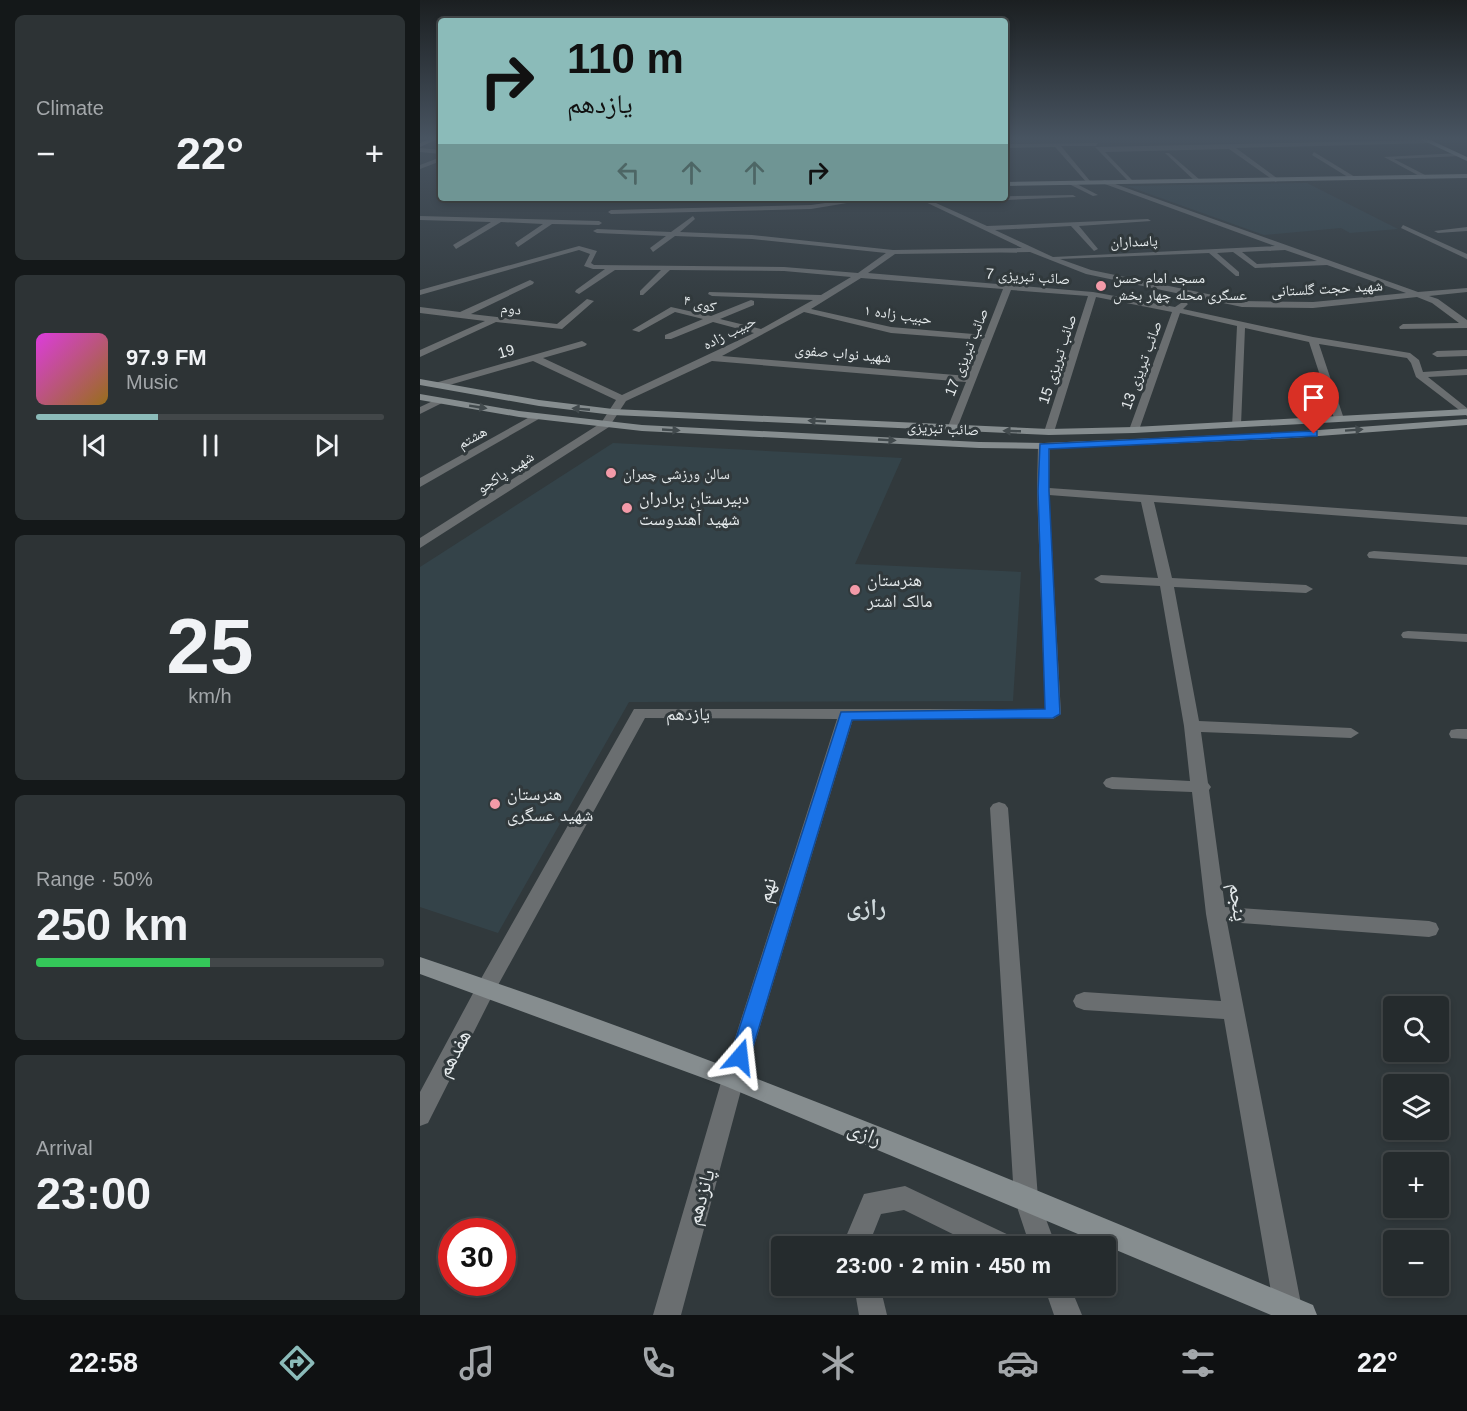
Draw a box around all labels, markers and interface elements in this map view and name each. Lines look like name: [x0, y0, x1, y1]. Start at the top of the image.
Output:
text: 110 m: [567, 35, 684, 82]
icon: right: [468, 42, 546, 120]
text: یازدهم: [567, 89, 633, 119]
text: Climate: [36, 97, 104, 119]
text: 22°: [176, 128, 244, 179]
text: −: [36, 135, 55, 172]
text: +: [365, 135, 384, 172]
icon: left: [612, 156, 645, 189]
icon: ahead: [675, 156, 708, 189]
icon: ahead: [738, 156, 771, 189]
icon: right: [801, 156, 834, 189]
street label: پاسداران: [1110, 232, 1158, 252]
street label: صائب تبریزی 7: [985, 265, 1071, 289]
place label: مسجد امام حسن عسگری محله چهار بخش: [1113, 269, 1247, 305]
street label: شهید حجت گلستانی: [1271, 277, 1383, 301]
marker: مسجد امام حسن عسگری محله چهار بخش: [1094, 279, 1108, 293]
street label: کوی ۴: [681, 291, 718, 317]
street label: دوم: [500, 298, 522, 320]
street label: حبیب زاده ۱: [863, 301, 933, 328]
street label: صائب تبریزی 17: [941, 306, 993, 399]
street label: حبیب زاده: [700, 311, 759, 354]
street label: صائب تبریزی 15: [1035, 312, 1081, 406]
street label: صائب تبریزی 13: [1117, 318, 1167, 412]
street label: شهید نواب صفوی: [794, 340, 892, 368]
street label: 19: [496, 341, 516, 361]
text: 97.9 FM: [126, 345, 207, 370]
text: Music: [126, 371, 178, 393]
pin: [1288, 372, 1339, 434]
icon: arrive: [1297, 381, 1330, 414]
one-way arrow: [468, 403, 487, 412]
one-way arrow: [571, 404, 590, 414]
one-way arrow: [808, 416, 827, 426]
street label: صائب تبریزی: [906, 418, 979, 440]
street label: هشتم: [454, 422, 491, 454]
one-way arrow: [662, 425, 681, 434]
one-way arrow: [1003, 426, 1022, 435]
one-way arrow: [1345, 426, 1364, 435]
icon: previous: [78, 429, 111, 462]
icon: pause: [194, 429, 227, 462]
icon: next: [310, 429, 343, 462]
one-way arrow: [877, 436, 896, 445]
street label: شهید پاکجو: [473, 447, 537, 498]
place label: سالن ورزشی چمران: [623, 465, 730, 484]
marker: سالن ورزشی چمران: [604, 466, 618, 480]
place label: دبیرستان برادران شهید آهندوست: [639, 488, 749, 529]
marker: دبیرستان برادران شهید آهندوست: [620, 501, 634, 515]
place label: هنرستان مالک اشتر: [866, 570, 932, 611]
marker: هنرستان مالک اشتر: [848, 583, 862, 597]
text: 25: [167, 602, 253, 690]
text: km/h: [188, 685, 232, 707]
street label: یازدهم: [666, 704, 710, 726]
place label: هنرستان شهید عسگری: [507, 784, 593, 826]
marker: هنرستان شهید عسگری: [488, 797, 502, 811]
text: Range · 50%: [36, 868, 153, 890]
street label: نهم: [751, 875, 784, 906]
street label: پنجم: [1222, 881, 1253, 923]
district label: رازی: [846, 893, 886, 921]
text: 250 km: [36, 899, 189, 950]
map controls: [1383, 996, 1449, 1296]
button: search: [1383, 996, 1449, 1062]
street label: هفدهم: [431, 1025, 478, 1082]
position arrow: [708, 1025, 772, 1089]
button: layers: [1383, 1074, 1449, 1140]
street label: رازی: [844, 1116, 885, 1151]
text: Arrival: [36, 1137, 93, 1159]
button: +: [1383, 1152, 1449, 1218]
street label: پانزدهم: [681, 1166, 722, 1229]
text: 23:00: [36, 1168, 151, 1219]
speed limit sign: 30: [438, 1218, 516, 1296]
button: −: [1383, 1230, 1449, 1296]
text: 23:00 · 2 min · 450 m: [836, 1253, 1051, 1278]
icon: directions: [276, 1342, 318, 1384]
icon: music: [456, 1342, 498, 1384]
icon: phone: [637, 1342, 679, 1384]
icon: climate: [817, 1342, 859, 1384]
icon: car: [997, 1342, 1039, 1384]
icon: filters: [1177, 1342, 1219, 1384]
text: 22:58: [69, 1348, 138, 1378]
text: 22°: [1357, 1348, 1398, 1378]

